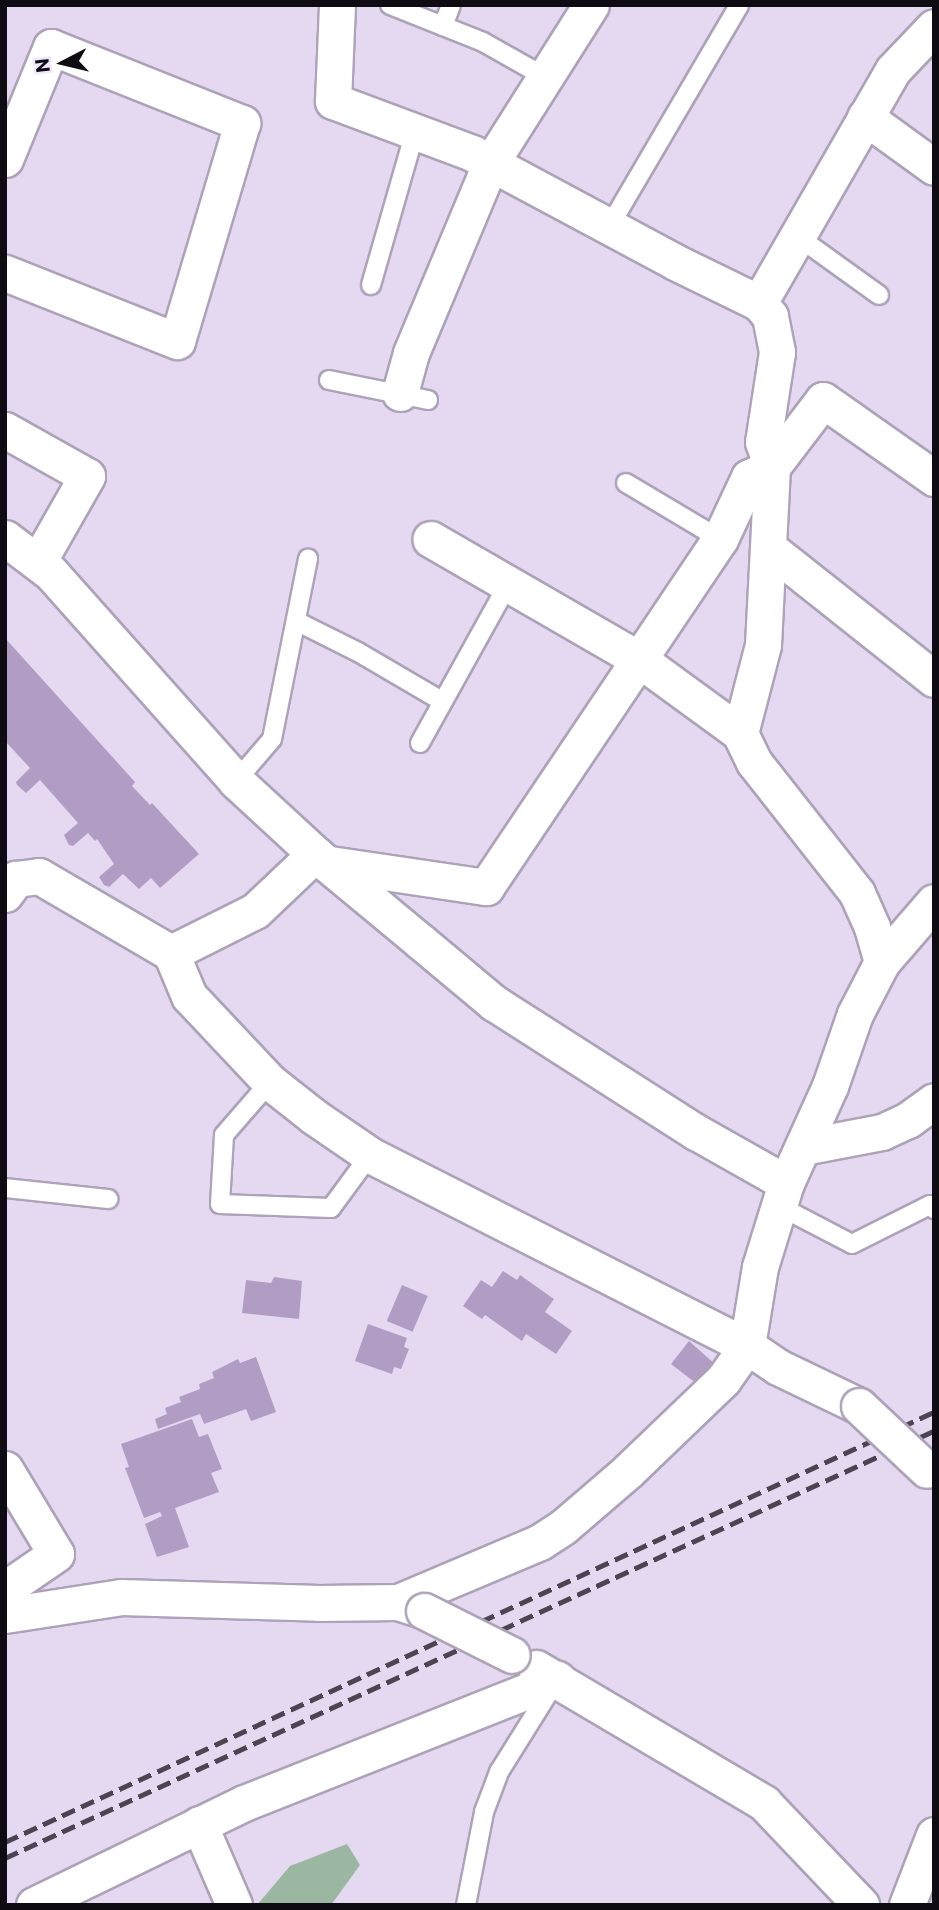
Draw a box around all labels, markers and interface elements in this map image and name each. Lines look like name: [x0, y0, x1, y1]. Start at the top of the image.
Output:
north arrow: [28, 28, 98, 98]
text: N: [29, 57, 54, 74]

